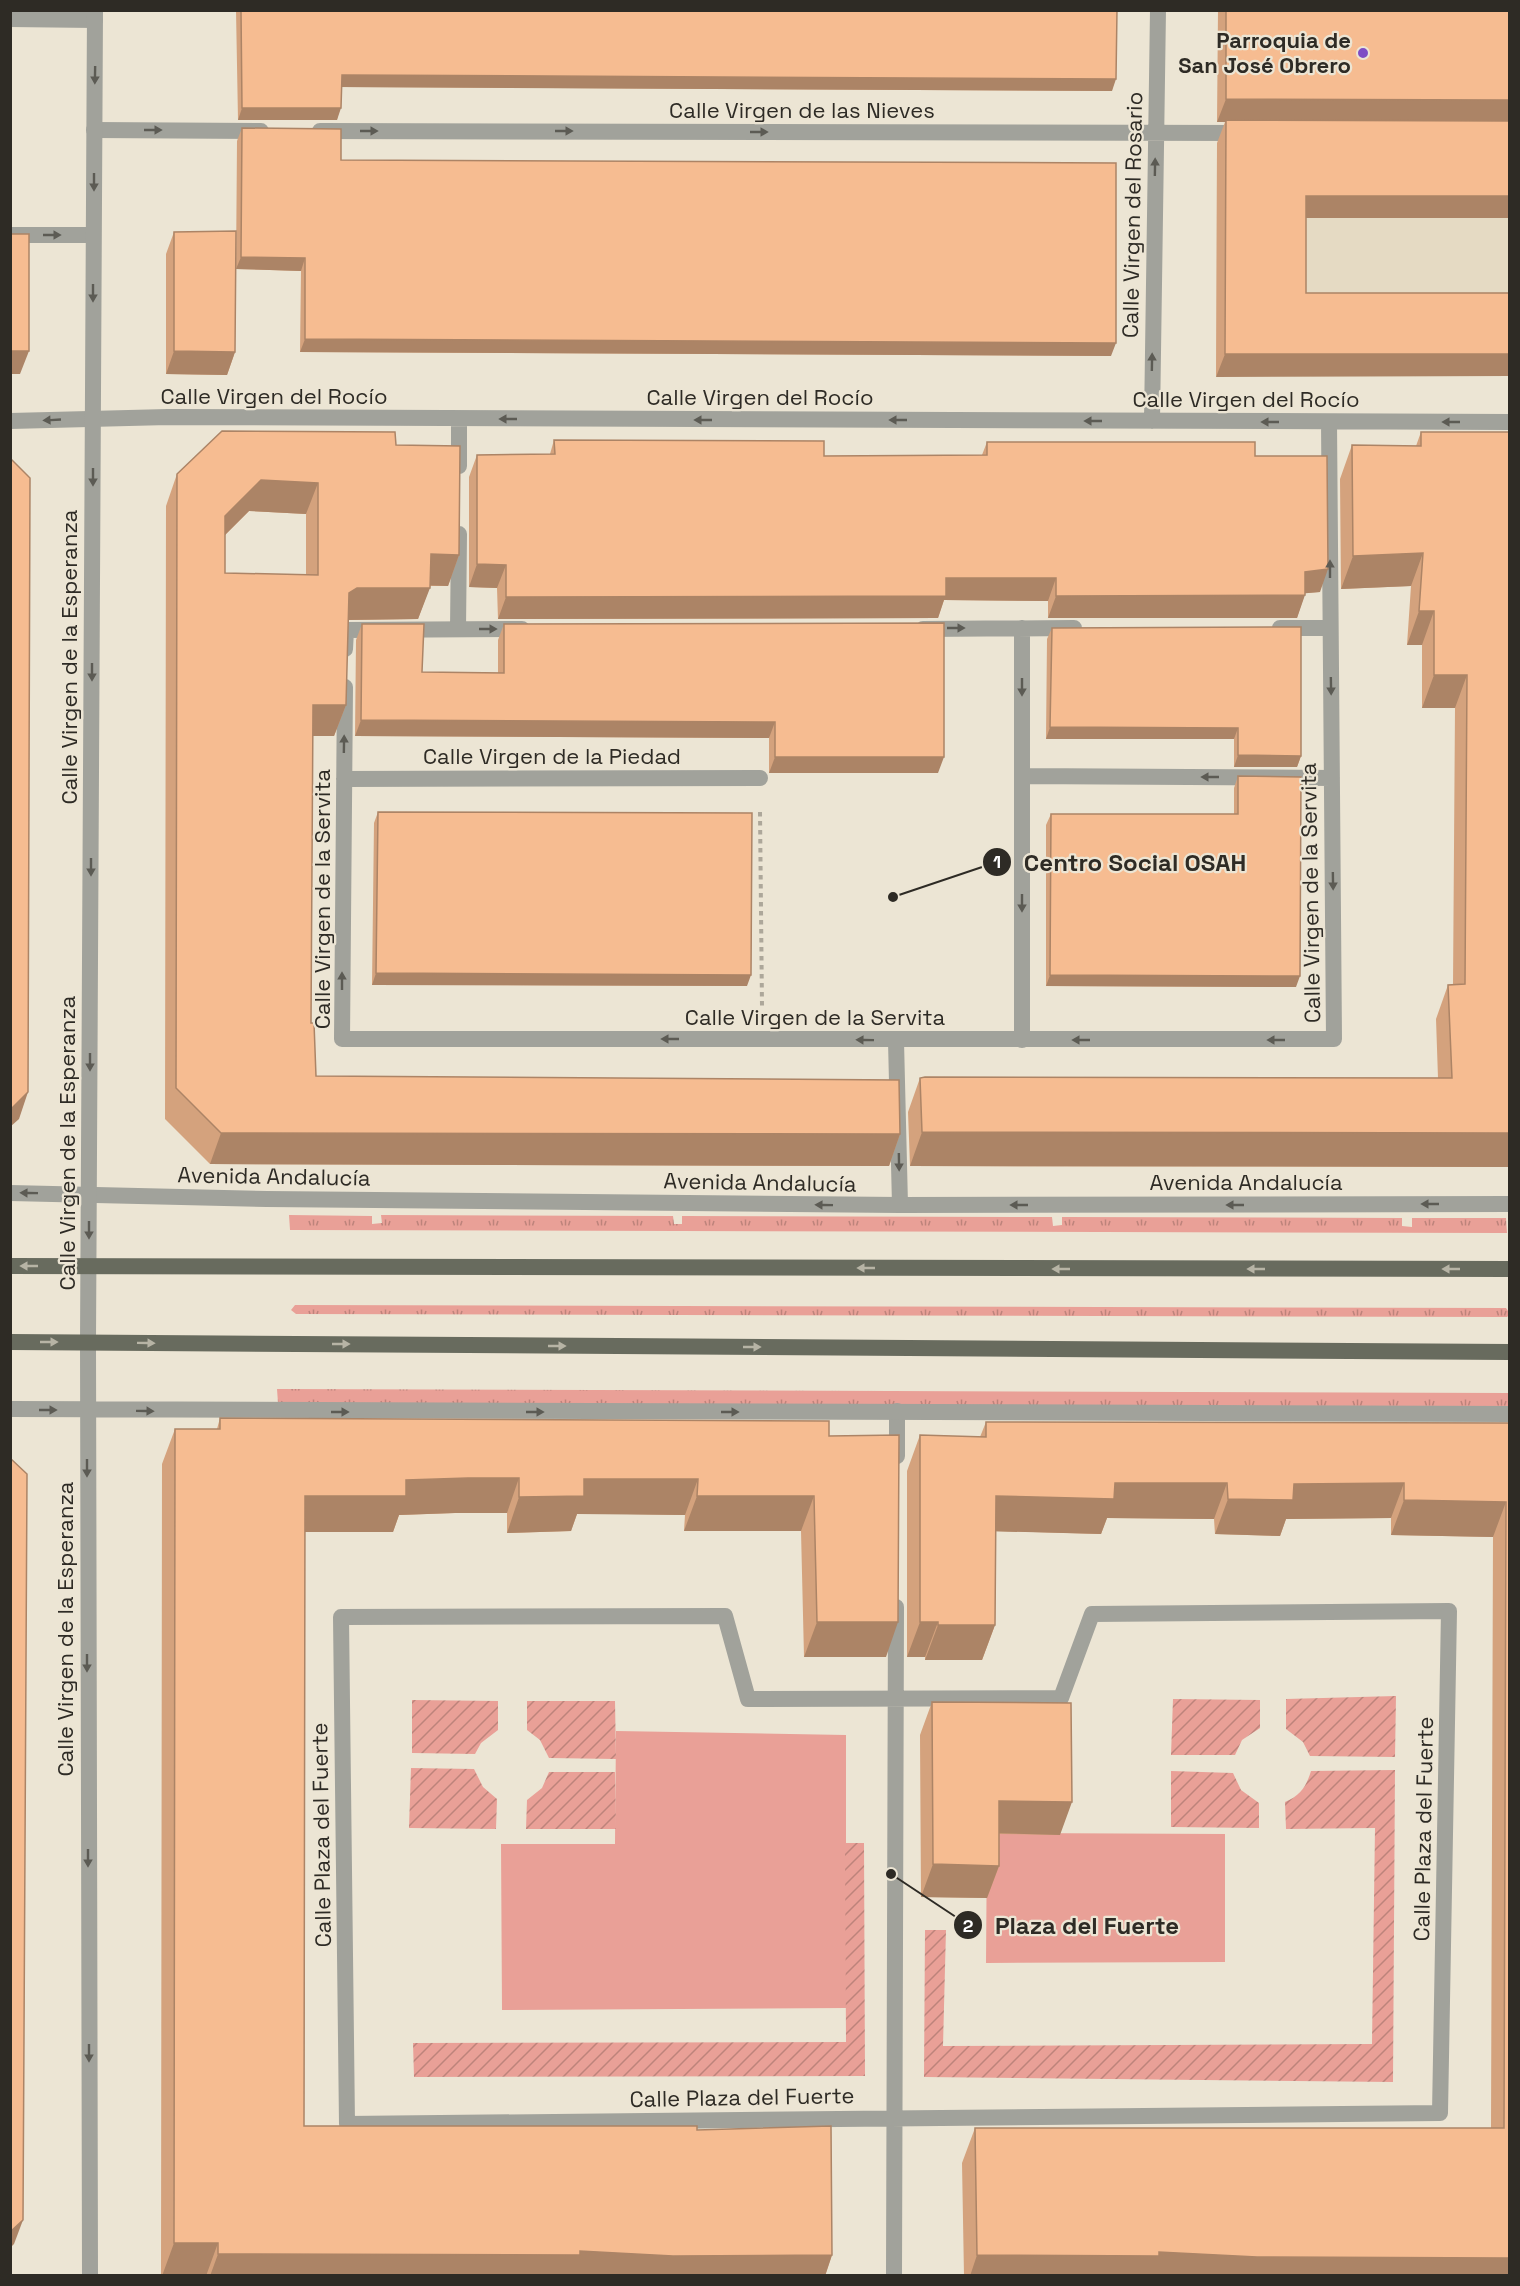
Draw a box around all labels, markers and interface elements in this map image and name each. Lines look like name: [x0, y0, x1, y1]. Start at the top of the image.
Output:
place label: Parroquia de San José Obrero: [1178, 26, 1351, 79]
marker: Parroquia de San José Obrero: [1356, 46, 1370, 60]
one-way arrow: [90, 65, 100, 84]
street label: Calle Virgen del Rosario: [1116, 92, 1148, 338]
street label: Calle Virgen de las Nieves: [669, 96, 935, 124]
one-way arrow: [143, 125, 162, 135]
one-way arrow: [359, 126, 378, 136]
one-way arrow: [554, 126, 573, 136]
one-way arrow: [749, 127, 768, 137]
one-way arrow: [1150, 158, 1160, 177]
one-way arrow: [89, 173, 99, 192]
one-way arrow: [42, 230, 61, 240]
one-way arrow: [88, 284, 98, 303]
one-way arrow: [1148, 353, 1157, 372]
street label: Calle Virgen del Rocío: [161, 382, 388, 410]
street label: Calle Virgen del Rocío: [647, 383, 874, 411]
street label: Calle Virgen del Rocío: [1133, 385, 1360, 413]
one-way arrow: [499, 414, 518, 424]
one-way arrow: [694, 415, 713, 425]
one-way arrow: [889, 415, 908, 425]
one-way arrow: [42, 416, 61, 425]
one-way arrow: [1084, 416, 1103, 426]
one-way arrow: [1261, 417, 1280, 426]
one-way arrow: [1442, 417, 1461, 427]
one-way arrow: [88, 467, 98, 486]
street label: Calle Virgen de la Esperanza: [55, 509, 83, 804]
one-way arrow: [1325, 560, 1335, 579]
one-way arrow: [947, 623, 966, 633]
one-way arrow: [479, 624, 498, 634]
one-way arrow: [87, 662, 97, 681]
one-way arrow: [1017, 677, 1027, 696]
one-way arrow: [1326, 677, 1336, 696]
one-way arrow: [339, 734, 349, 753]
street label: Calle Virgen de la Piedad: [423, 742, 681, 770]
street label: Calle Virgen de la Servita: [1294, 762, 1326, 1023]
street label: Calle Virgen de la Servita: [308, 768, 336, 1029]
one-way arrow: [1201, 772, 1220, 782]
callout: Centro Social OSAH: [982, 841, 1258, 883]
text: Centro Social OSAH: [1024, 847, 1246, 878]
text: 1: [993, 850, 1001, 873]
one-way arrow: [86, 857, 96, 876]
one-way arrow: [1328, 872, 1338, 891]
one-way arrow: [1017, 893, 1027, 912]
one-way arrow: [338, 971, 347, 990]
street label: Calle Virgen de la Esperanza: [53, 995, 81, 1290]
street label: Calle Virgen de la Servita: [685, 1003, 946, 1031]
one-way arrow: [660, 1034, 679, 1044]
one-way arrow: [855, 1035, 874, 1045]
one-way arrow: [1071, 1035, 1090, 1045]
one-way arrow: [1266, 1035, 1285, 1044]
one-way arrow: [85, 1052, 95, 1071]
one-way arrow: [894, 1153, 904, 1172]
street label: Avenida Andalucía: [177, 1160, 371, 1192]
street label: Avenida Andalucía: [663, 1166, 857, 1198]
street label: Avenida Andalucía: [1149, 1168, 1343, 1196]
one-way arrow: [19, 1188, 38, 1198]
one-way arrow: [1421, 1199, 1440, 1209]
one-way arrow: [815, 1200, 834, 1210]
one-way arrow: [1010, 1200, 1029, 1210]
one-way arrow: [1226, 1200, 1245, 1210]
one-way arrow: [84, 1221, 94, 1240]
one-way arrow: [19, 1261, 38, 1271]
one-way arrow: [857, 1263, 876, 1273]
one-way arrow: [1052, 1264, 1071, 1274]
one-way arrow: [1247, 1264, 1266, 1274]
one-way arrow: [1442, 1264, 1461, 1274]
one-way arrow: [40, 1337, 59, 1347]
one-way arrow: [137, 1338, 156, 1347]
one-way arrow: [332, 1339, 351, 1349]
one-way arrow: [548, 1341, 567, 1351]
one-way arrow: [743, 1342, 762, 1352]
one-way arrow: [39, 1405, 58, 1415]
one-way arrow: [135, 1406, 154, 1415]
one-way arrow: [330, 1407, 349, 1417]
one-way arrow: [525, 1407, 544, 1417]
one-way arrow: [720, 1407, 739, 1417]
one-way arrow: [82, 1459, 92, 1478]
street label: Calle Virgen de la Esperanza: [51, 1481, 79, 1776]
one-way arrow: [82, 1654, 92, 1673]
street label: Calle Plaza del Fuerte: [1407, 1716, 1439, 1942]
street label: Calle Plaza del Fuerte: [305, 1722, 337, 1948]
one-way arrow: [83, 1849, 93, 1868]
callout: Plaza del Fuerte: [953, 1904, 1191, 1946]
text: Plaza del Fuerte: [995, 1910, 1179, 1941]
text: 2: [963, 1914, 974, 1937]
one-way arrow: [84, 2044, 94, 2063]
street label: Calle Plaza del Fuerte: [629, 2081, 855, 2113]

